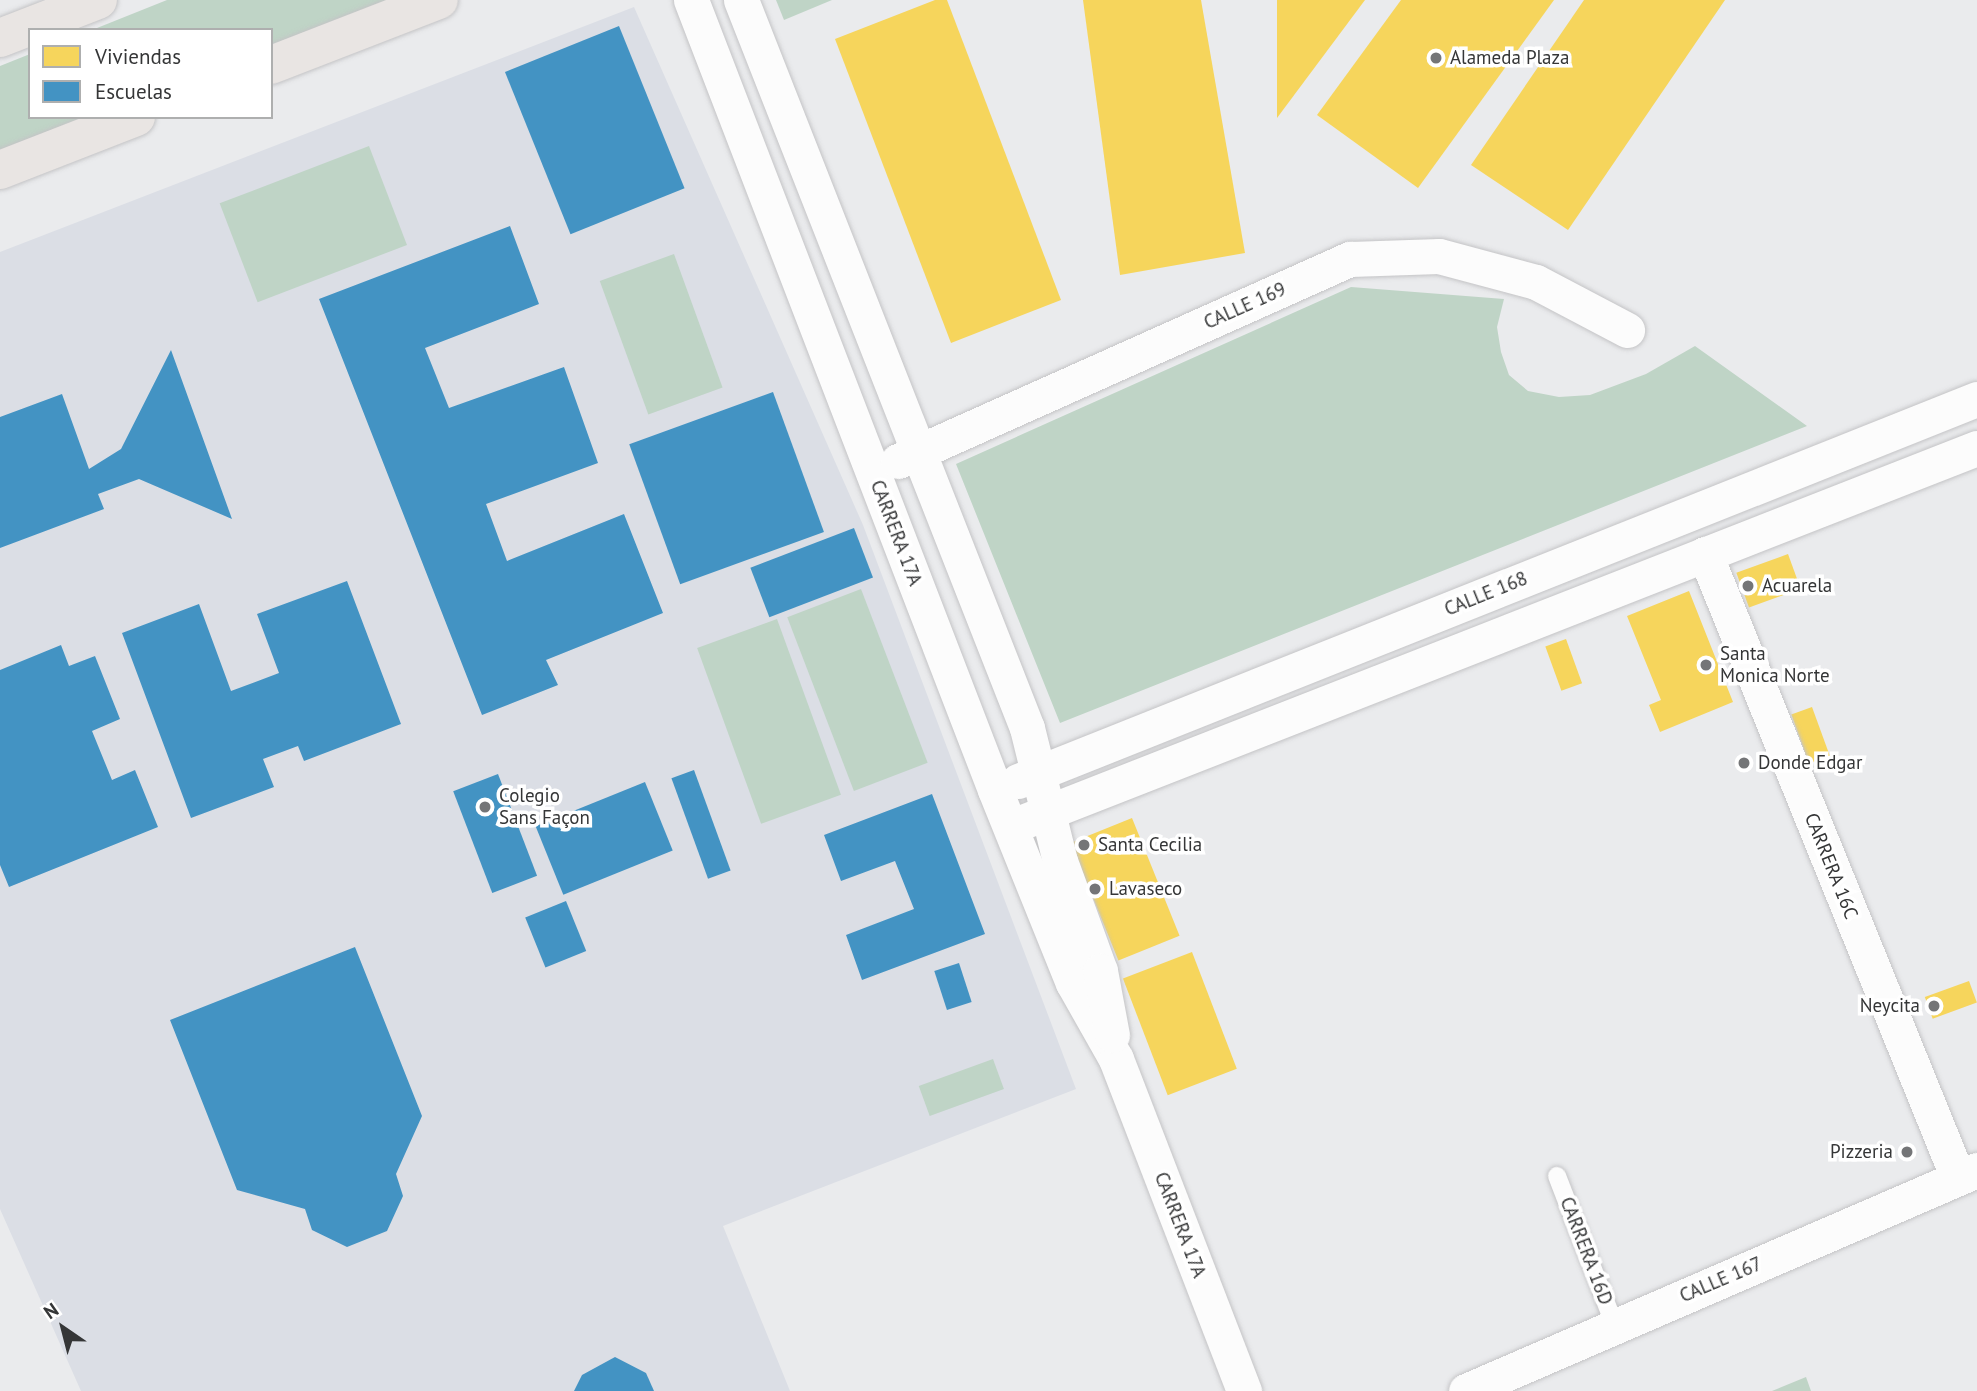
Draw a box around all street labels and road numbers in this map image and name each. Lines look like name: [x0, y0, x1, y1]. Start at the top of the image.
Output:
street label: CALLE 169: [1200, 278, 1290, 334]
street label: CARRERA 17A: [865, 477, 927, 589]
street label: CALLE 168: [1441, 567, 1531, 621]
street label: CARRERA 16C: [1799, 809, 1863, 923]
street label: CARRERA 17A: [1149, 1169, 1211, 1281]
street label: CARRERA 16D: [1555, 1194, 1617, 1308]
street label: CALLE 167: [1676, 1252, 1766, 1308]

